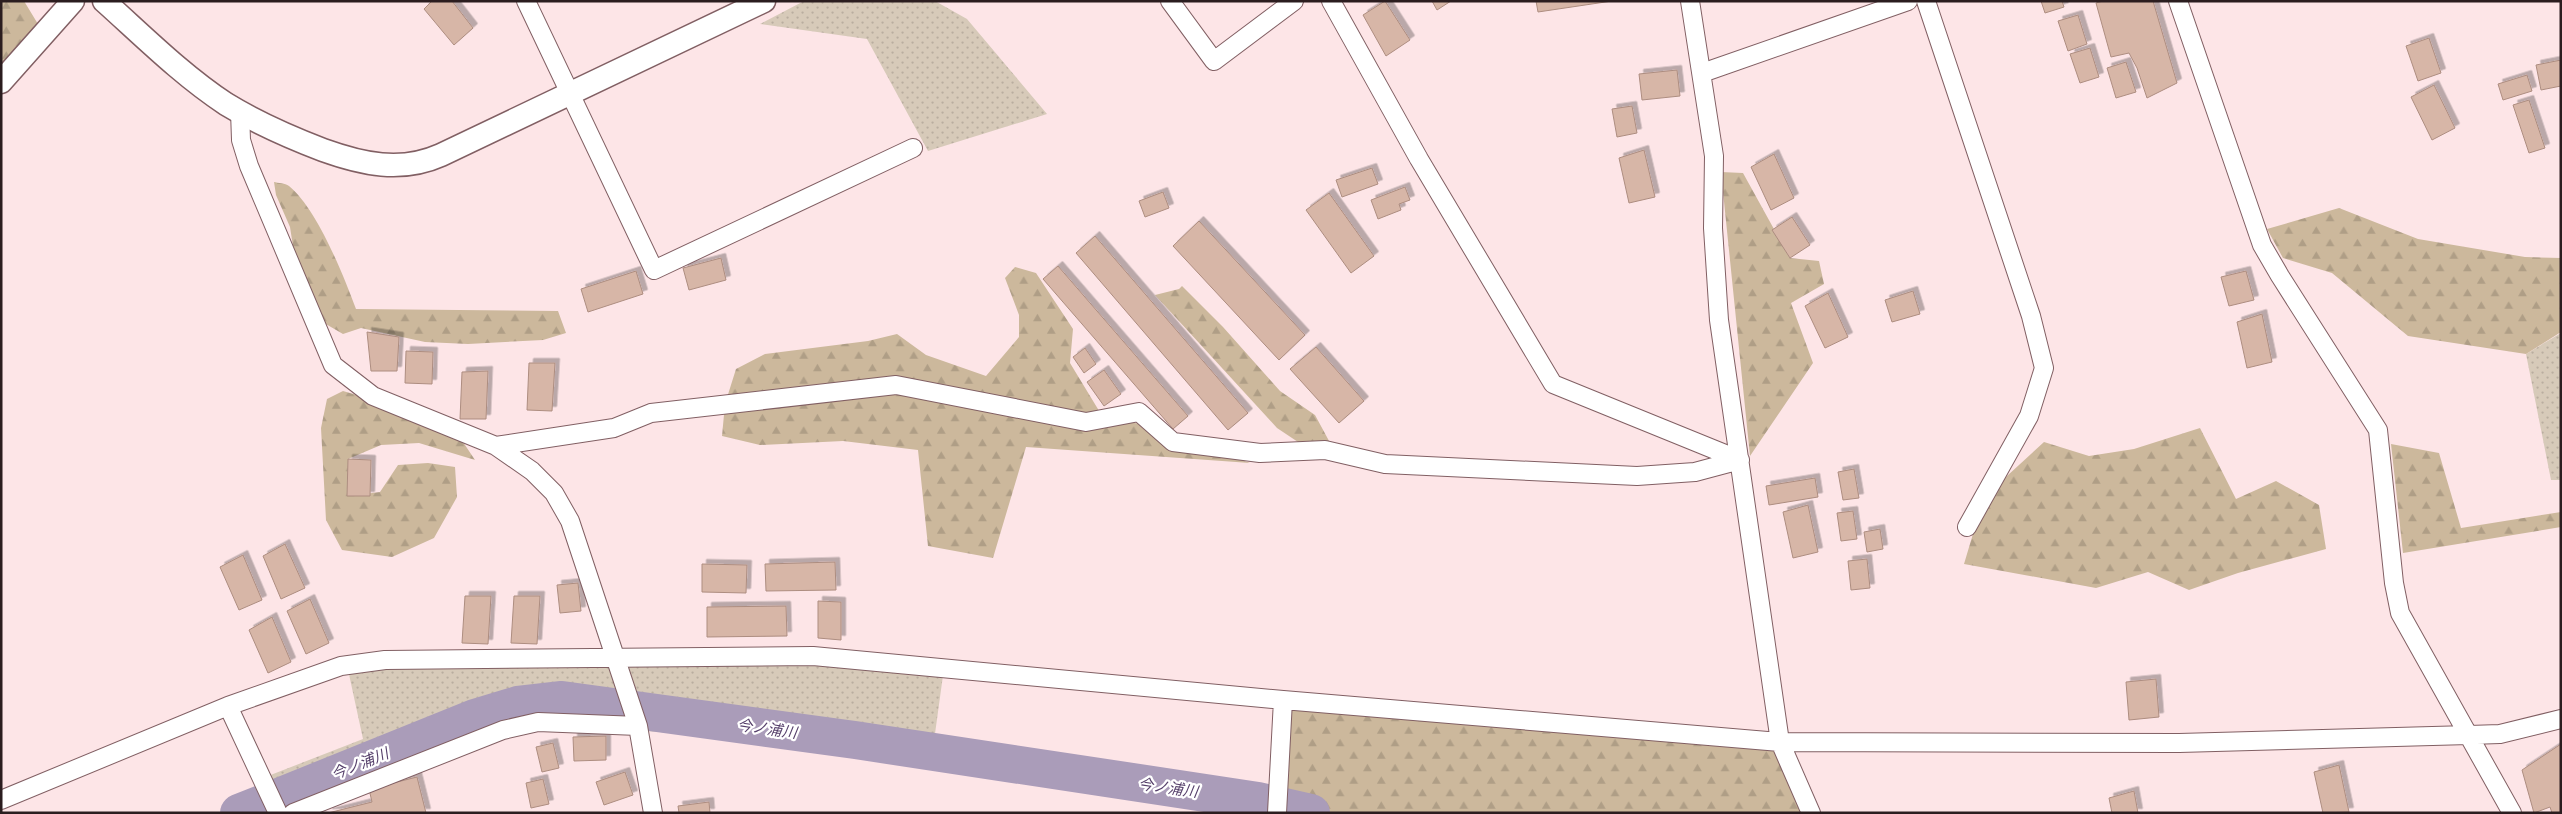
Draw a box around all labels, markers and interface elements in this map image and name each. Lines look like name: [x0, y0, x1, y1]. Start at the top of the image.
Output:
water label: 今ノ浦川: [736, 715, 800, 742]
water label: 今ノ浦川: [328, 743, 393, 784]
water label: 今ノ浦川: [1137, 774, 1201, 801]

